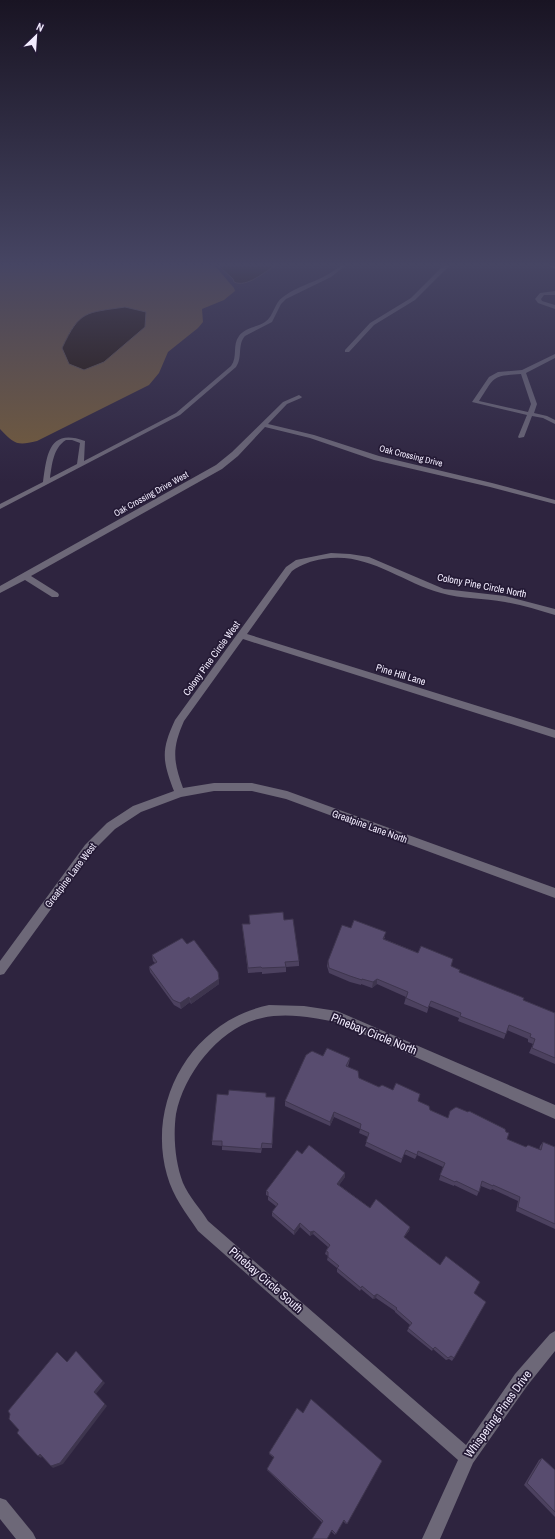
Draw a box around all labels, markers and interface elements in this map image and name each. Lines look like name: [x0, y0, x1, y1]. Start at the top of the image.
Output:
north arrow: [16, 16, 56, 56]
text: N: [34, 19, 46, 35]
street label: Oak Crossing Drive: [378, 442, 444, 470]
street label: Oak Crossing Drive West: [112, 469, 190, 519]
street label: Colony Pine Circle North: [436, 570, 528, 601]
street label: Colony Pine Circle West: [180, 618, 243, 698]
street label: Pine Hill Lane: [374, 661, 428, 688]
street label: Greatpine Lane North: [330, 807, 409, 846]
street label: Greatpine Lane West: [42, 840, 99, 910]
street label: Pinebay Circle North: [329, 1009, 419, 1059]
street label: Pinebay Circle South: [226, 1243, 306, 1317]
street label: Whispering Pines Drive: [461, 1367, 535, 1461]

